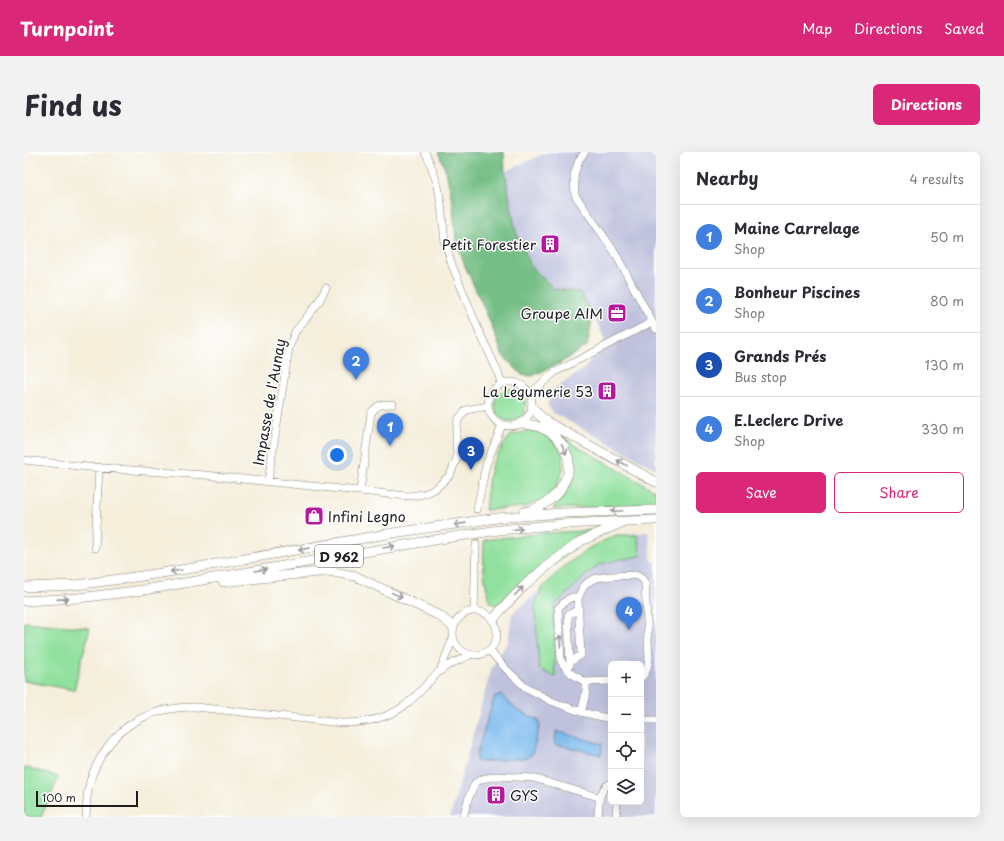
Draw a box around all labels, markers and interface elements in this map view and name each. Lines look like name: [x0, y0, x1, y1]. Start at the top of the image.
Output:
text: Turnpoint: [20, 14, 114, 42]
text: Map: [802, 18, 832, 39]
text: Directions: [854, 18, 922, 39]
text: Saved: [944, 18, 984, 39]
text: Find us: [24, 83, 122, 126]
button: Directions: [873, 84, 980, 125]
text: Nearby: [696, 165, 758, 191]
text: 4 results: [910, 169, 964, 188]
text: Maine Carrelage: [734, 216, 860, 239]
text: 1: [706, 227, 712, 246]
text: 50 m: [930, 227, 964, 246]
building icon: Petit Forestier: [539, 233, 561, 255]
place label: Petit Forestier: [442, 234, 537, 255]
text: Shop: [734, 239, 765, 258]
text: Bonheur Piscines: [734, 280, 860, 303]
text: 2: [704, 291, 714, 310]
text: 80 m: [930, 291, 964, 310]
office icon: Groupe AIM: [606, 302, 628, 324]
place label: Groupe AIM: [521, 303, 603, 324]
text: Shop: [734, 303, 765, 322]
street label: Impasse de l'Aunay: [247, 337, 291, 467]
text: Grands Prés: [734, 344, 826, 367]
pin: 2: [343, 347, 369, 380]
text: 3: [705, 355, 713, 374]
text: 130 m: [925, 355, 964, 374]
text: Bus stop: [734, 367, 787, 386]
building icon: La Légumerie 53: [596, 380, 618, 402]
place label: La Légumerie 53: [483, 381, 593, 402]
text: E.Leclerc Drive: [734, 408, 843, 431]
pin: 1: [377, 413, 403, 446]
text: 4: [705, 419, 713, 438]
text: 330 m: [921, 419, 964, 438]
text: Shop: [734, 431, 765, 450]
pin: 3: [458, 437, 484, 470]
one-way arrow: [561, 443, 568, 455]
your location: [327, 445, 347, 465]
one-way arrow: [616, 459, 628, 467]
button: Save: [696, 472, 826, 513]
button: Share: [834, 472, 964, 513]
shop icon: Infini Legno: [303, 505, 325, 527]
place label: Infini Legno: [328, 506, 406, 527]
one-way arrow: [611, 507, 624, 514]
one-way arrow: [454, 520, 467, 528]
one-way arrow: [510, 525, 523, 532]
one-way arrow: [382, 543, 395, 551]
one-way arrow: [298, 545, 311, 553]
road number: D 962: [315, 545, 363, 567]
one-way arrow: [254, 566, 267, 574]
one-way arrow: [170, 567, 183, 575]
one-way arrow: [514, 586, 524, 596]
one-way arrow: [391, 592, 403, 599]
one-way arrow: [56, 596, 69, 603]
pin: 4: [616, 597, 642, 630]
one-way arrow: [556, 635, 564, 648]
map controls: [608, 661, 644, 805]
button: +: [608, 661, 644, 697]
button: −: [608, 697, 644, 733]
button: locate: [608, 733, 644, 769]
button: layers: [608, 769, 644, 805]
building icon: GYS: [485, 784, 507, 806]
place label: GYS: [510, 785, 538, 806]
scale bar: [36, 789, 138, 808]
text: 100 m: [42, 789, 76, 806]

